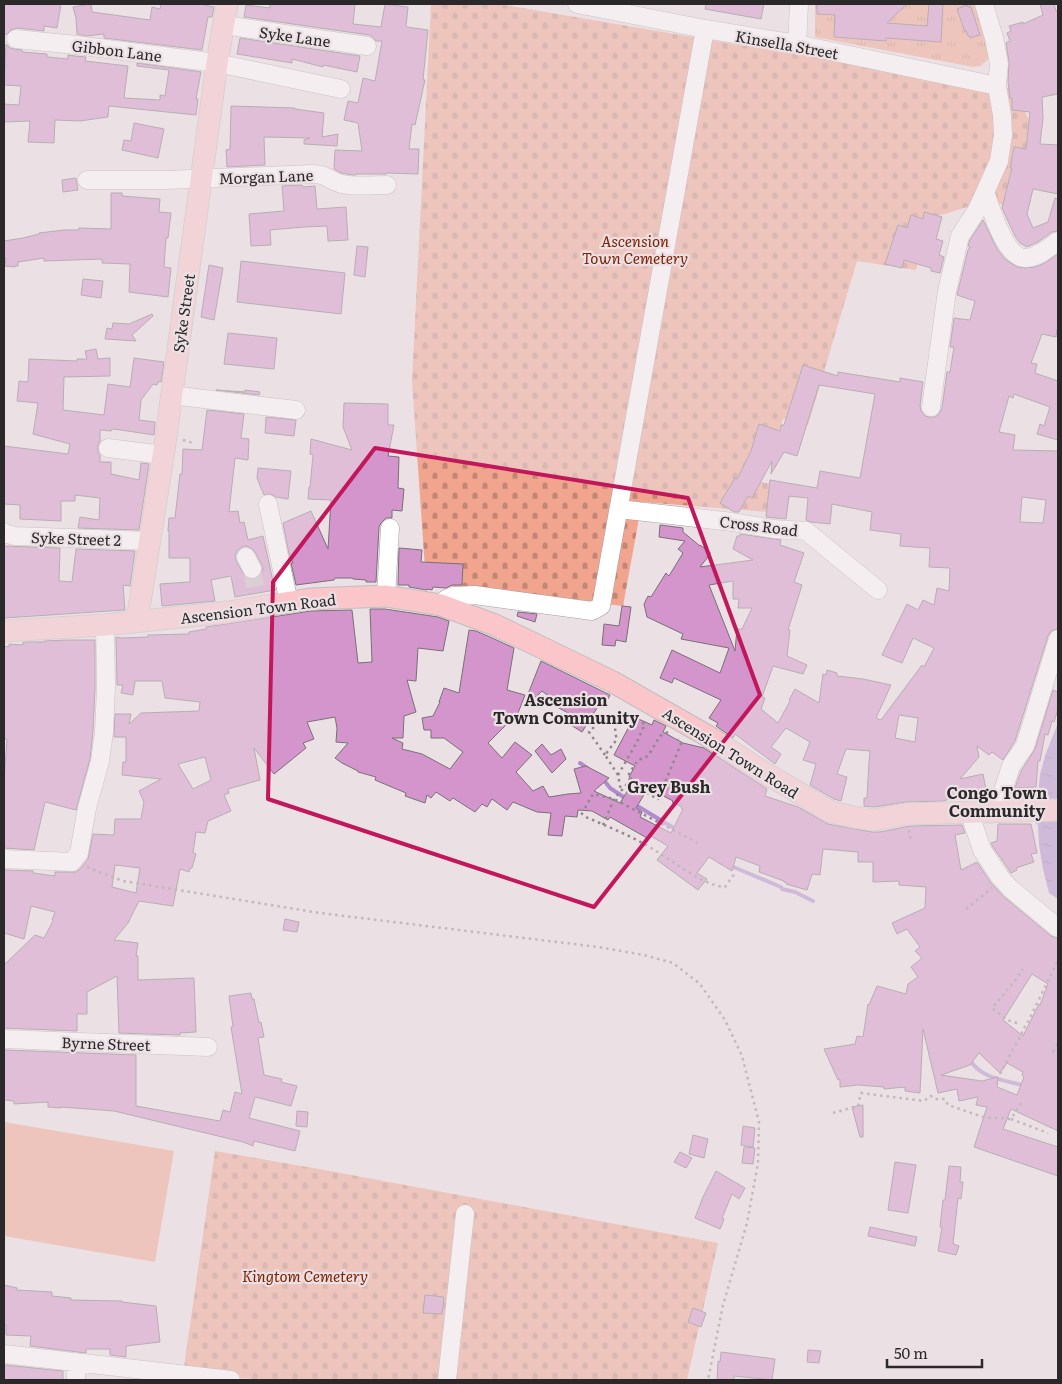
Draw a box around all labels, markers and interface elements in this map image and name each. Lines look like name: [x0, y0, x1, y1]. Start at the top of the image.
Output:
street label: Syke Lane: [258, 20, 332, 52]
street label: Kinsella Street: [734, 24, 840, 64]
street label: Gibbon Lane: [71, 33, 163, 67]
street label: Morgan Lane: [218, 163, 314, 189]
park label: Ascension Town Cemetery: [582, 229, 688, 269]
street label: Syke Street: [166, 272, 200, 354]
street label: Cross Road: [718, 509, 800, 541]
street label: Syke Street 2: [31, 525, 122, 551]
street label: Ascension Town Road: [179, 587, 337, 629]
district label: Ascension Town Community: [493, 687, 639, 729]
street label: Ascension Town Road: [658, 701, 804, 803]
district label: Grey Bush: [627, 774, 711, 798]
district label: Congo Town Community: [947, 780, 1047, 822]
street label: Byrne Street: [61, 1030, 151, 1056]
park label: Kingtom Cemetery: [242, 1264, 368, 1287]
scale bar: [887, 1336, 982, 1368]
text: 50 m: [894, 1341, 928, 1364]

